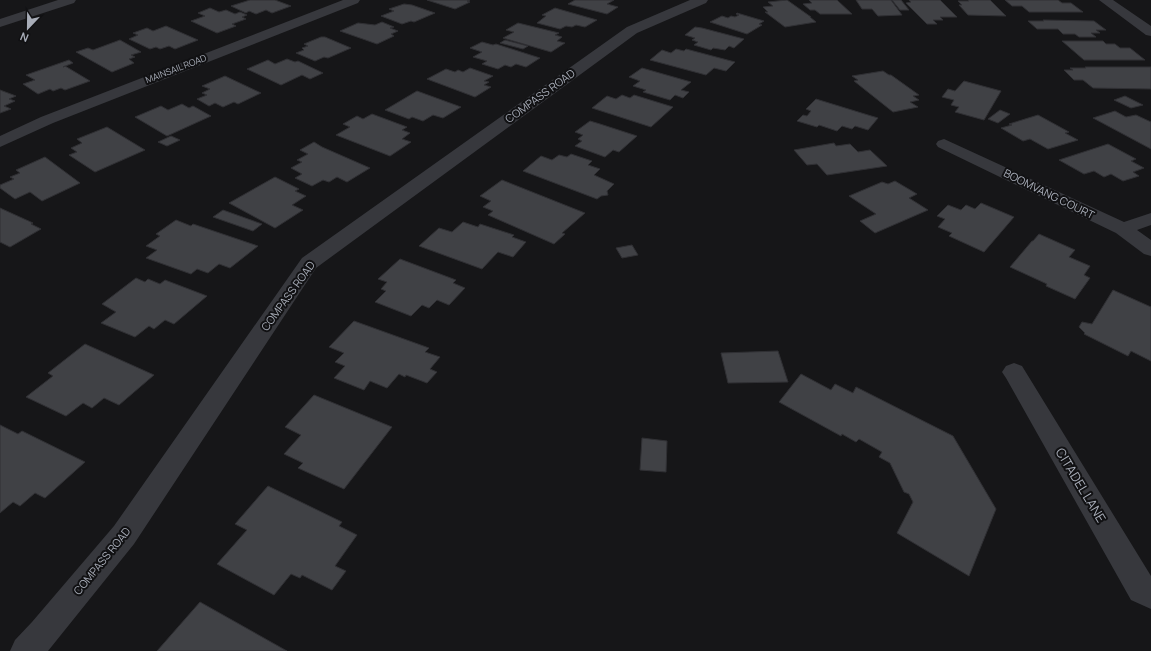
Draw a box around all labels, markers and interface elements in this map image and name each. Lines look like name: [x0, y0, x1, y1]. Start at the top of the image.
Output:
north arrow: [8, 8, 48, 48]
text: N: [18, 29, 31, 46]
street label: MAINSAIL ROAD: [143, 51, 208, 86]
street label: COMPASS ROAD: [502, 65, 578, 126]
street label: BOOMVANG COURT: [1001, 165, 1098, 222]
street label: COMPASS ROAD: [257, 258, 318, 334]
street label: CITADEL LANE: [1052, 444, 1110, 526]
street label: COMPASS ROAD: [70, 524, 134, 598]

